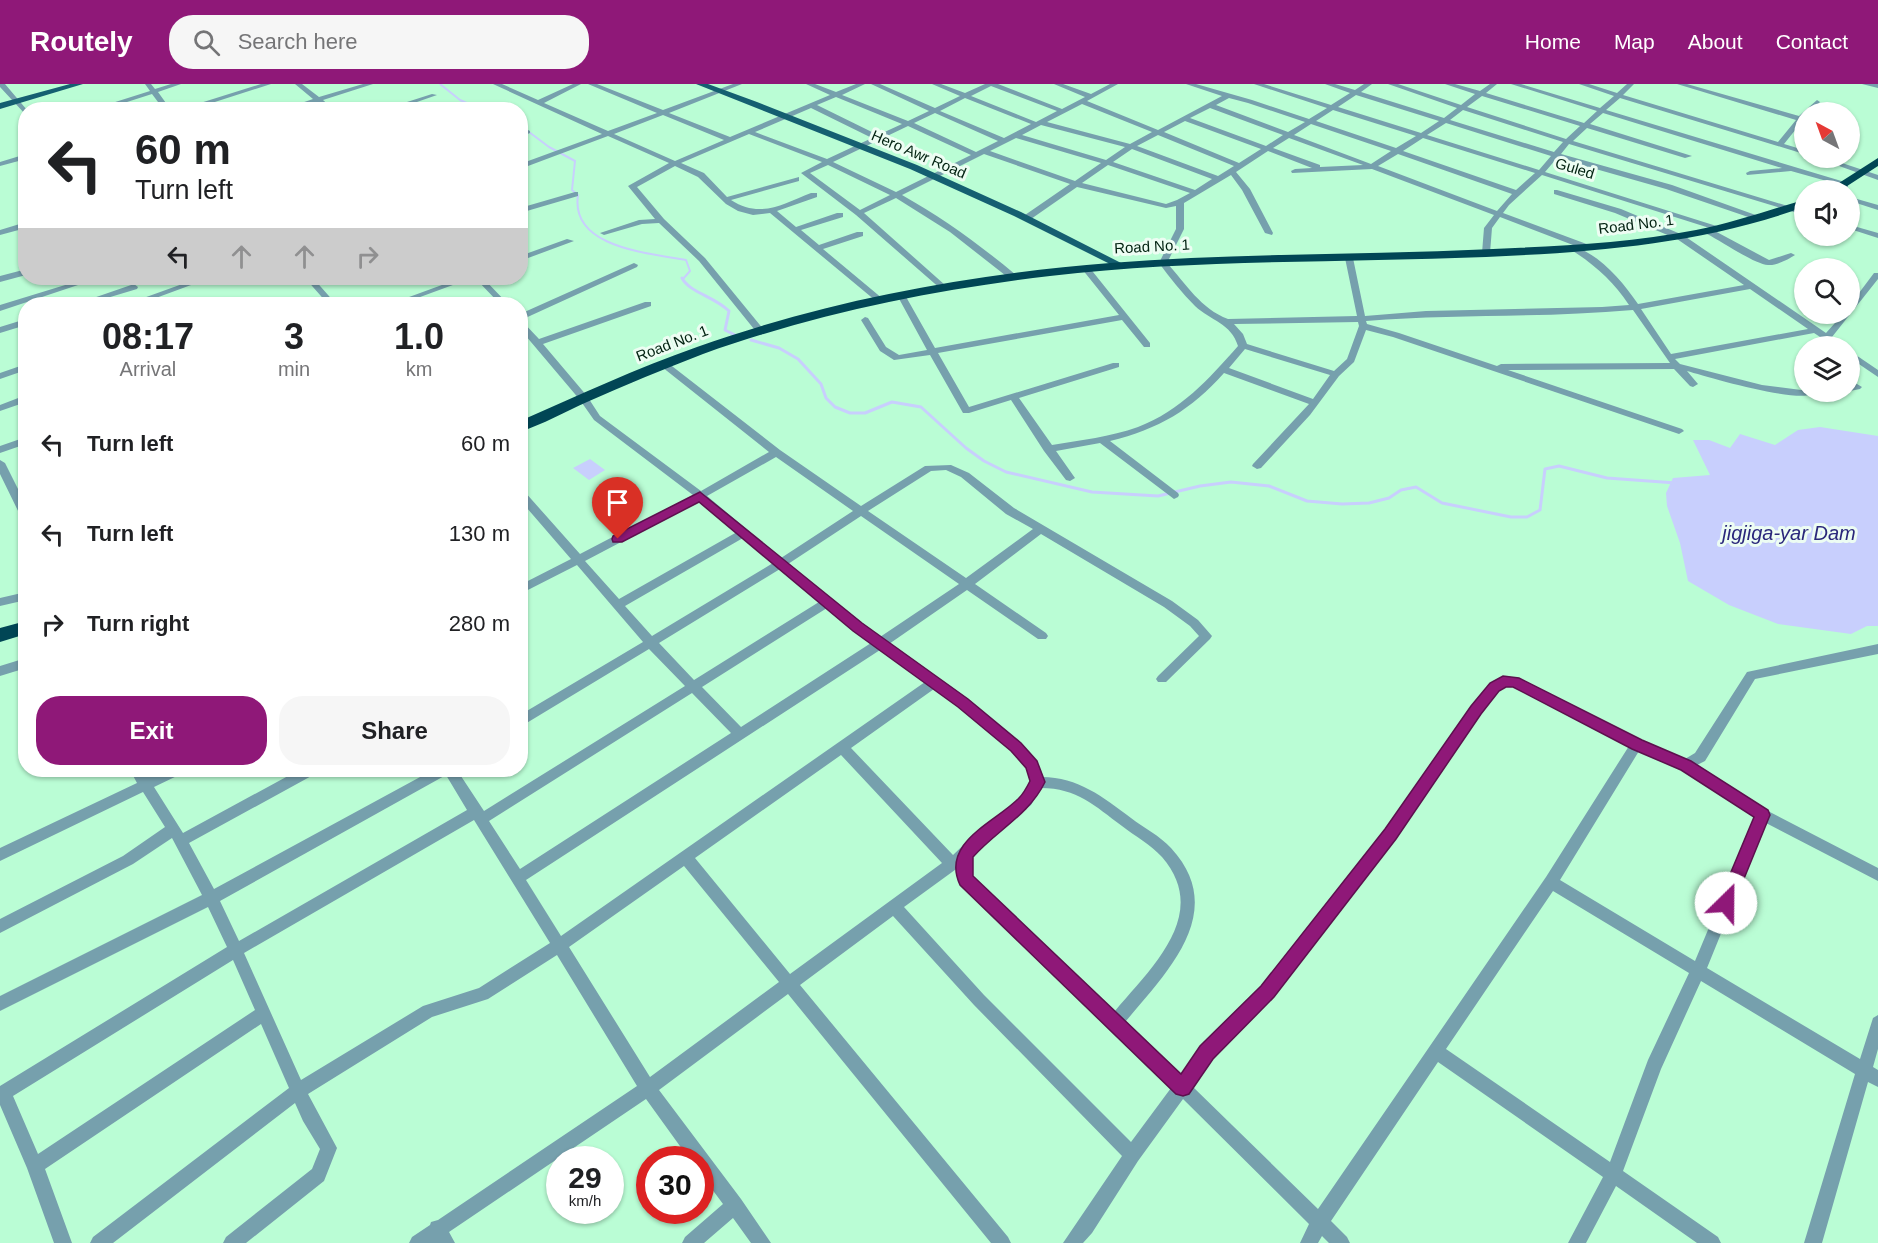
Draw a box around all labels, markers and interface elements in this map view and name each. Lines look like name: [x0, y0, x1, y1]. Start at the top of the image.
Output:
search box: [169, 15, 589, 69]
text: Routely: [30, 26, 133, 57]
icon: search: [190, 26, 223, 59]
text: Search here: [238, 29, 358, 54]
text: Home: [1525, 30, 1581, 53]
text: Map: [1614, 30, 1655, 53]
text: About: [1688, 30, 1743, 53]
text: Contact: [1776, 30, 1848, 53]
north arrow: [1794, 102, 1860, 168]
map controls: [1794, 102, 1860, 402]
icon: left: [36, 126, 114, 204]
text: 60 m: [135, 126, 231, 173]
street label: Hero Awr Road: [869, 126, 969, 182]
street label: Guled: [1553, 154, 1597, 182]
text: Turn left: [135, 175, 233, 205]
button: sound: [1794, 180, 1860, 246]
street label: Road No. 1: [1597, 211, 1675, 237]
street label: Road No. 1: [1114, 236, 1190, 256]
icon: left: [162, 240, 195, 273]
icon: ahead: [225, 240, 258, 273]
icon: ahead: [288, 240, 321, 273]
icon: right: [351, 240, 384, 273]
button: search: [1794, 258, 1860, 324]
text: 08:17: [102, 316, 194, 357]
text: 3: [284, 316, 304, 357]
text: 1.0: [394, 316, 444, 357]
street label: Road No. 1: [634, 321, 710, 365]
button: layers: [1794, 336, 1860, 402]
text: Arrival: [120, 358, 176, 380]
text: min: [278, 358, 310, 380]
text: km: [406, 358, 432, 380]
icon: left: [36, 428, 69, 461]
text: Turn left: [87, 431, 173, 456]
text: 60 m: [461, 431, 510, 456]
pin: [592, 477, 643, 539]
icon: arrive: [601, 486, 634, 519]
icon: left: [36, 518, 69, 551]
text: Turn left: [87, 521, 173, 546]
text: 130 m: [449, 521, 510, 546]
water label: jigjiga-yar Dam: [1719, 522, 1856, 544]
icon: right: [36, 608, 69, 641]
text: Turn right: [87, 611, 189, 636]
text: 280 m: [449, 611, 510, 636]
button: Exit: [36, 696, 267, 765]
button: Share: [279, 696, 510, 765]
position arrow: [1694, 871, 1758, 935]
speed limit sign: 30: [636, 1146, 714, 1224]
text: 29: [568, 1161, 602, 1194]
text: km/h: [569, 1192, 601, 1209]

